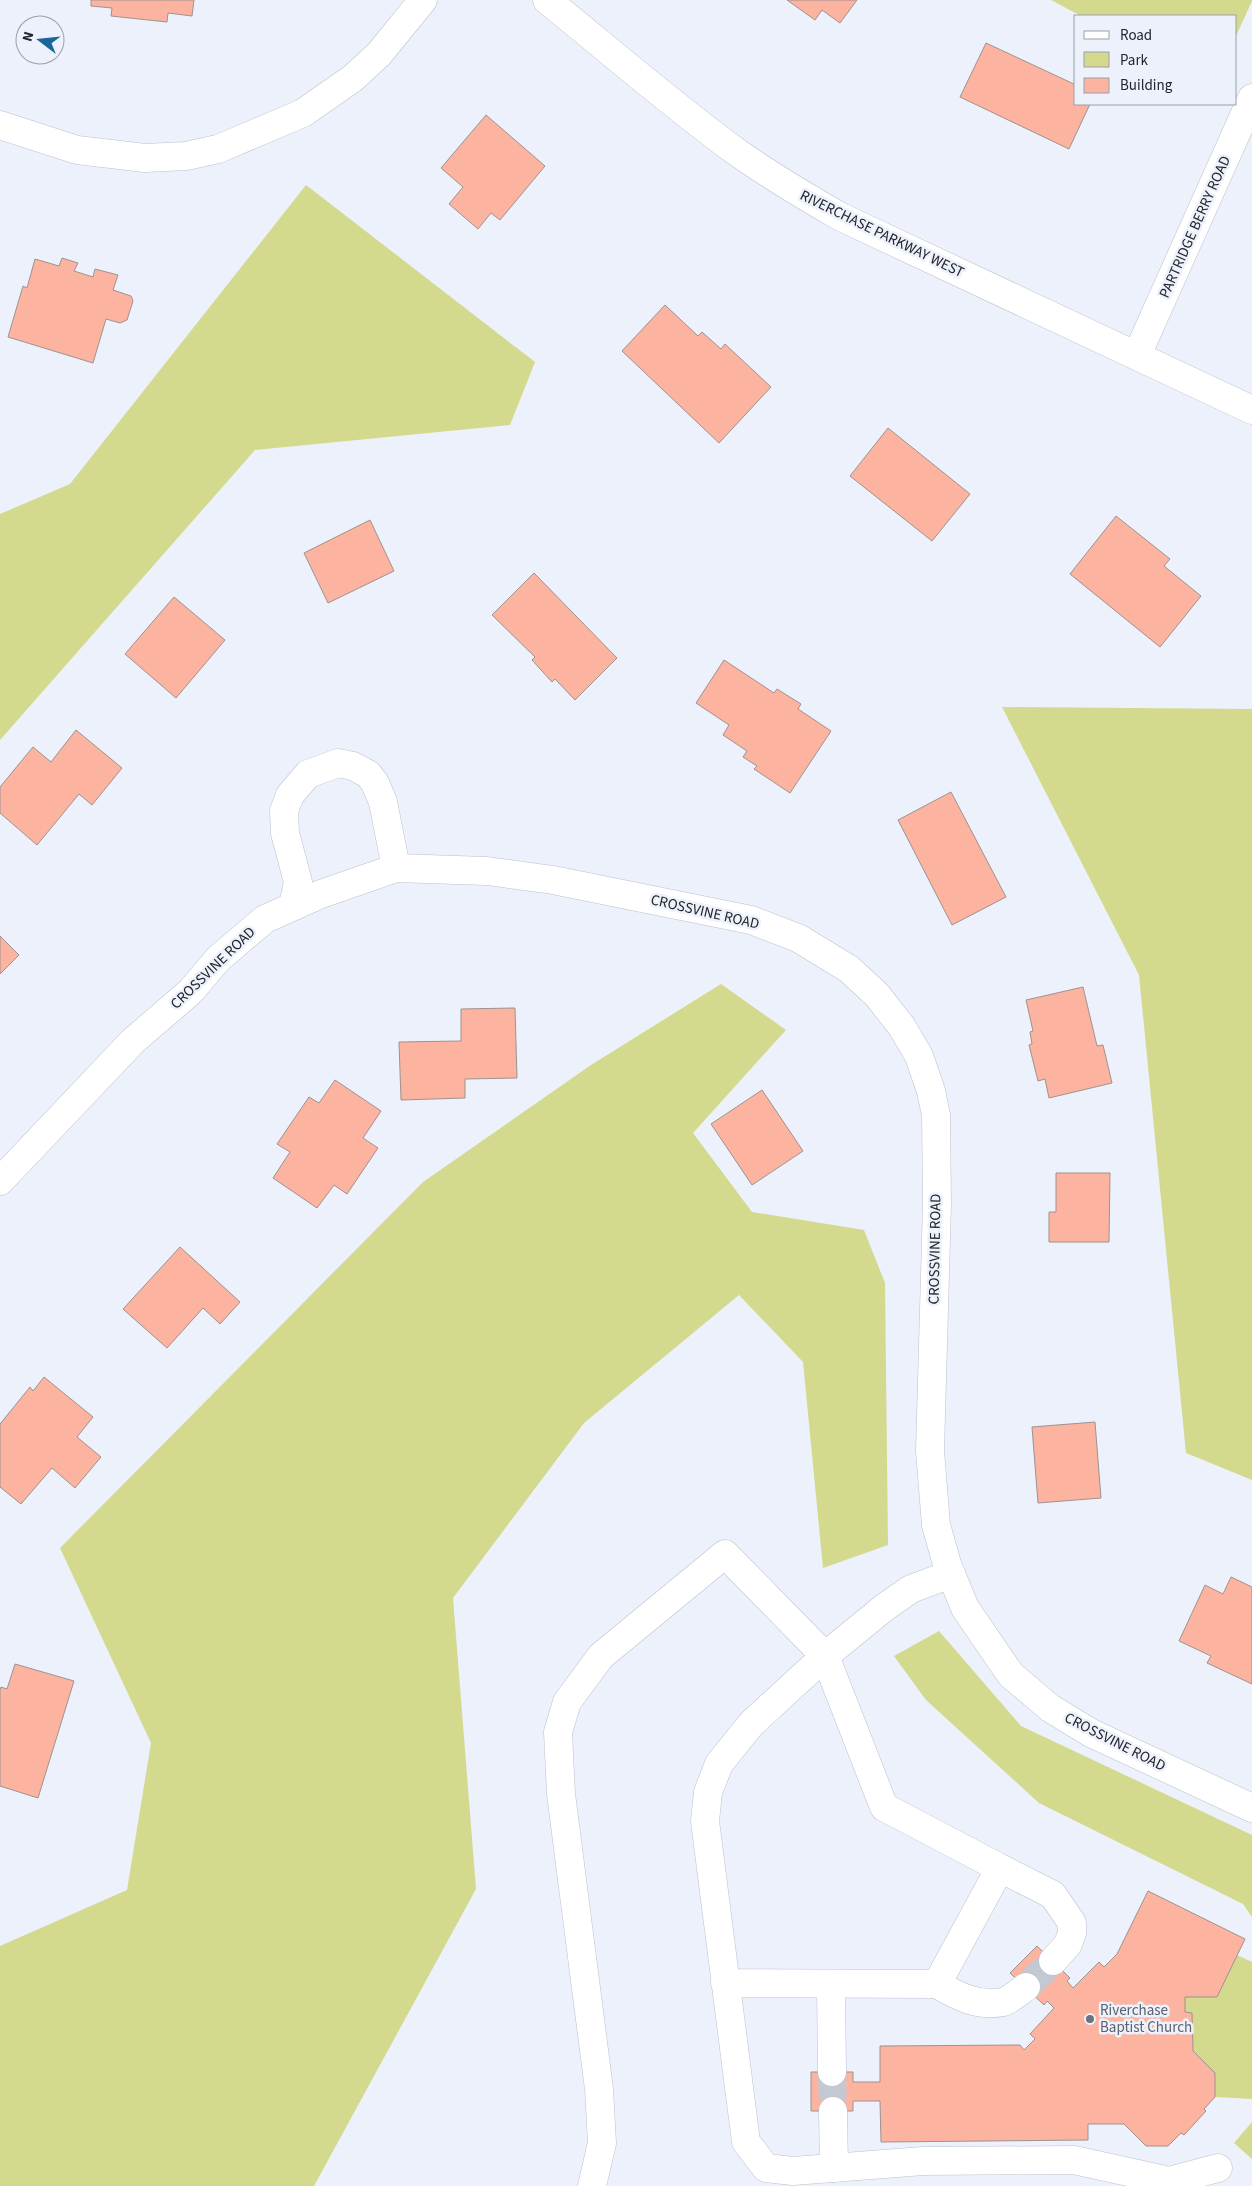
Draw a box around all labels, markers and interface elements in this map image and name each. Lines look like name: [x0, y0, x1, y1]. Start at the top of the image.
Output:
north arrow: [15, 15, 65, 65]
legend: [1074, 15, 1237, 105]
text: Road: [1120, 25, 1152, 46]
text: N: [18, 29, 39, 44]
text: Park: [1120, 50, 1149, 71]
text: Building: [1120, 75, 1173, 96]
street label: PARTRIDGE BERRY ROAD: [1154, 152, 1236, 302]
street label: RIVERCHASE PARKWAY WEST: [796, 185, 968, 283]
street label: CROSSVINE ROAD: [649, 889, 761, 935]
street label: CROSSVINE ROAD: [166, 922, 260, 1014]
street label: CROSSVINE ROAD: [924, 1193, 946, 1305]
street label: CROSSVINE ROAD: [1061, 1707, 1169, 1777]
place label: Riverchase Baptist Church: [1100, 2000, 1192, 2038]
marker: Riverchase Baptist Church: [1084, 2013, 1096, 2025]

